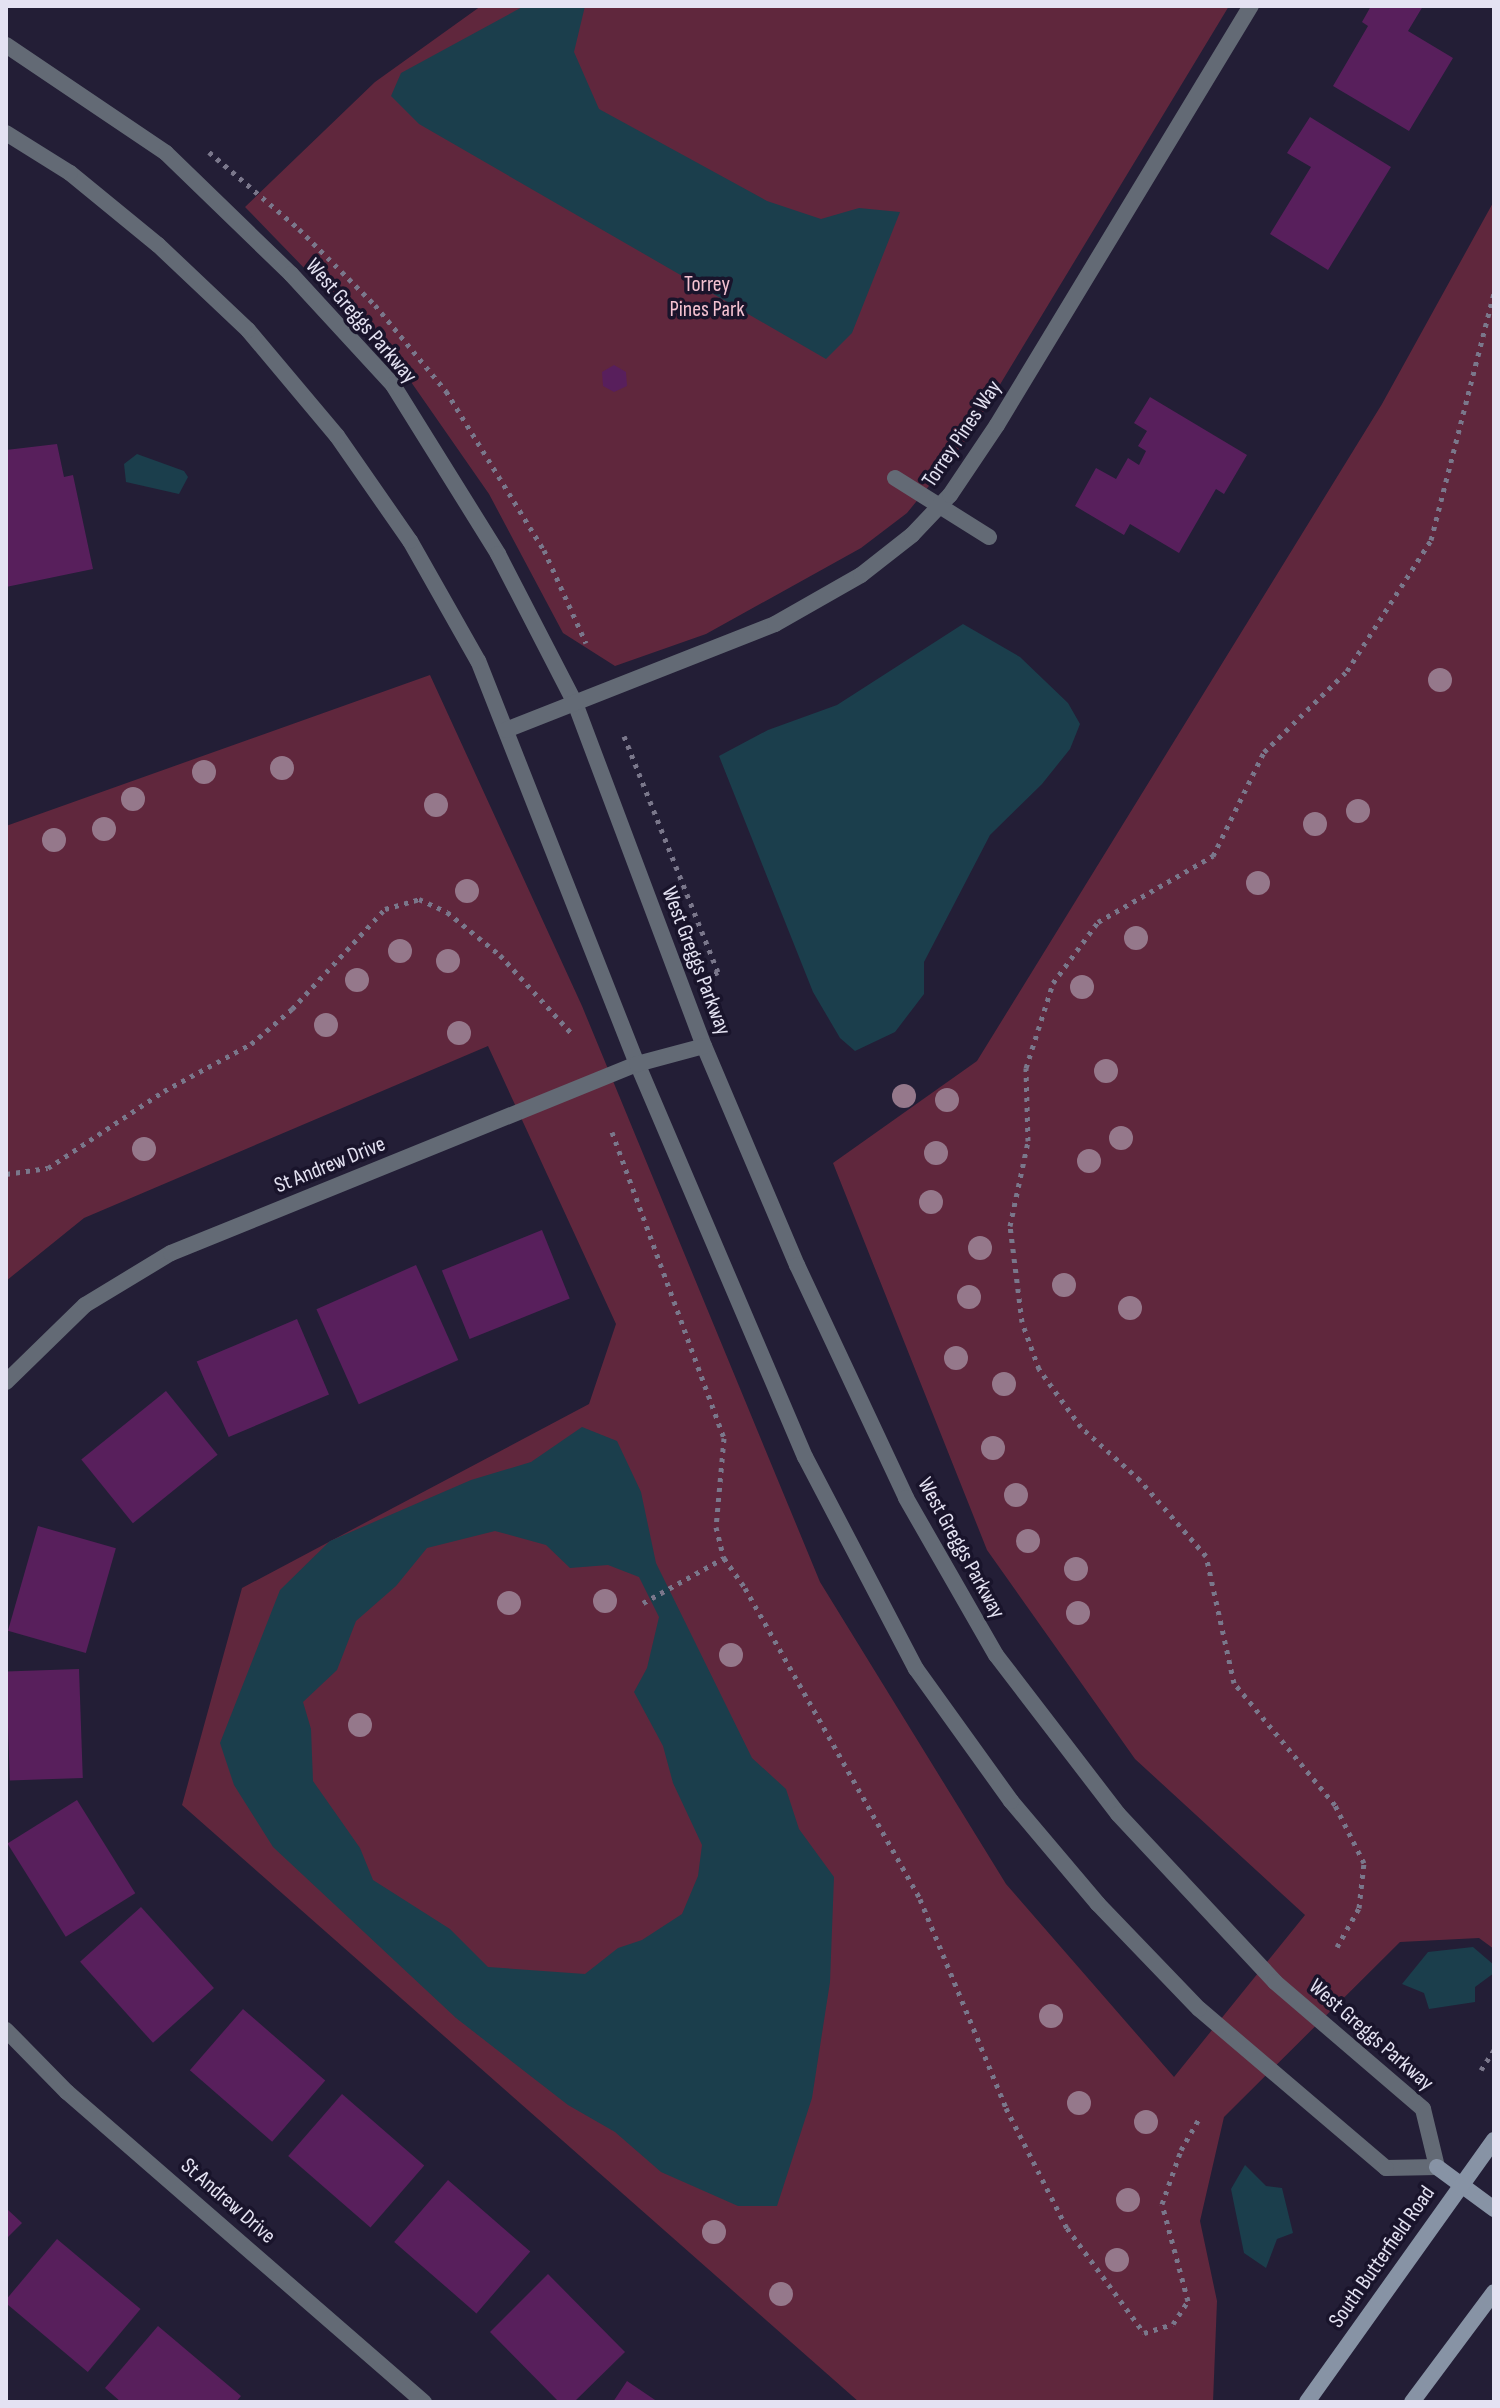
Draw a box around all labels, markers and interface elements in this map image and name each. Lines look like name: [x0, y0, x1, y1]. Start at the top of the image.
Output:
street label: West Greggs Parkway: [300, 253, 422, 389]
park label: Torrey Pines Park: [669, 271, 745, 322]
street label: Torrey Pines Way: [917, 376, 1007, 492]
street label: West Greggs Parkway: [656, 883, 736, 1039]
street label: St Andrew Drive: [271, 1131, 389, 1199]
street label: West Greggs Parkway: [911, 1473, 1011, 1623]
street label: West Greggs Parkway: [1303, 1974, 1439, 2096]
street label: St Andrew Drive: [175, 2153, 281, 2249]
street label: South Butterfield Road: [1323, 2181, 1441, 2333]

